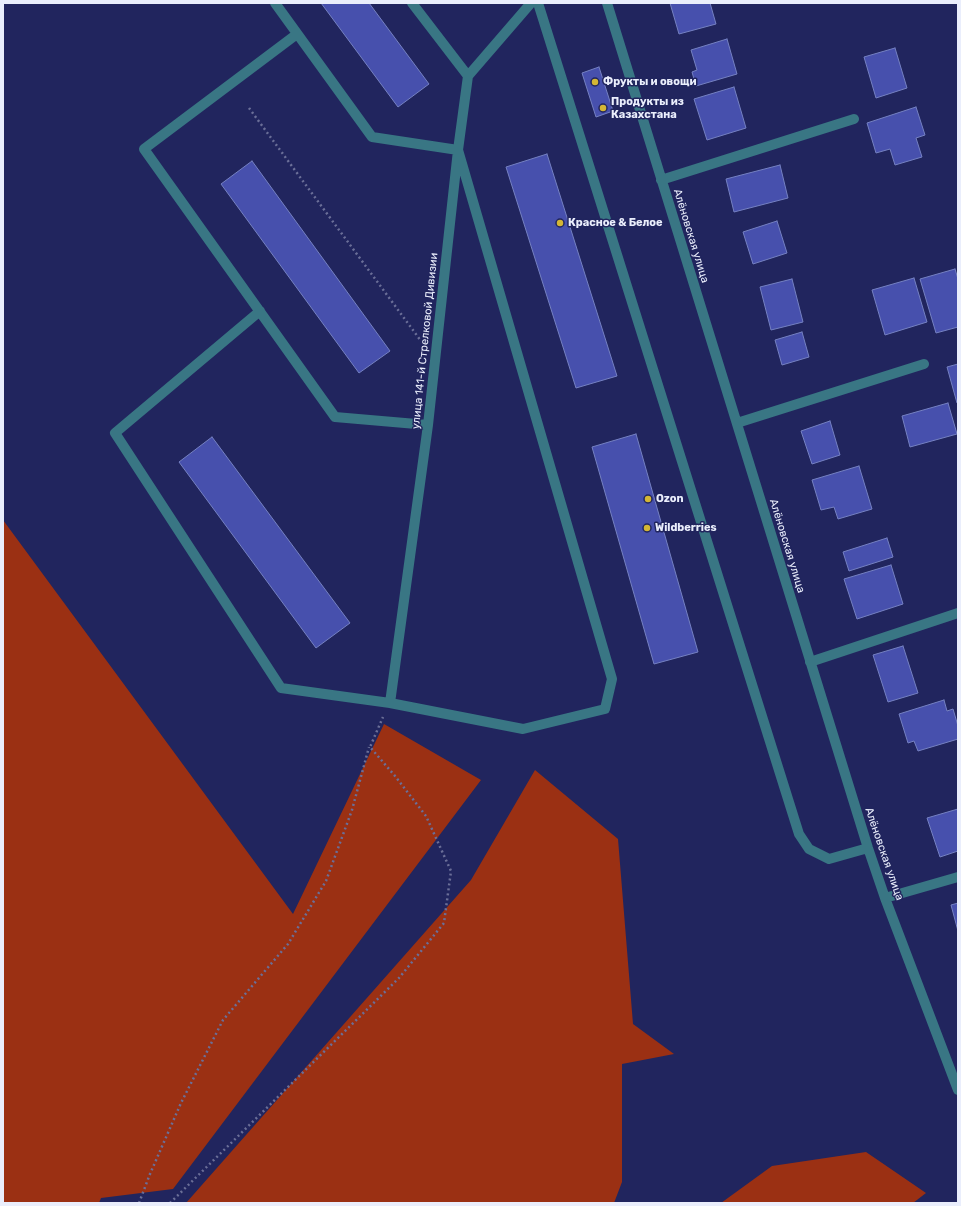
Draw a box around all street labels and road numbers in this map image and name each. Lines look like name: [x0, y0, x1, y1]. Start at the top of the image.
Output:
street label: Алёновская улица: [670, 187, 712, 285]
street label: улица 141-й Стрелковой Дивизии: [409, 252, 441, 430]
street label: Алёновская улица: [766, 497, 808, 595]
street label: Алёновская улица: [862, 806, 906, 902]

